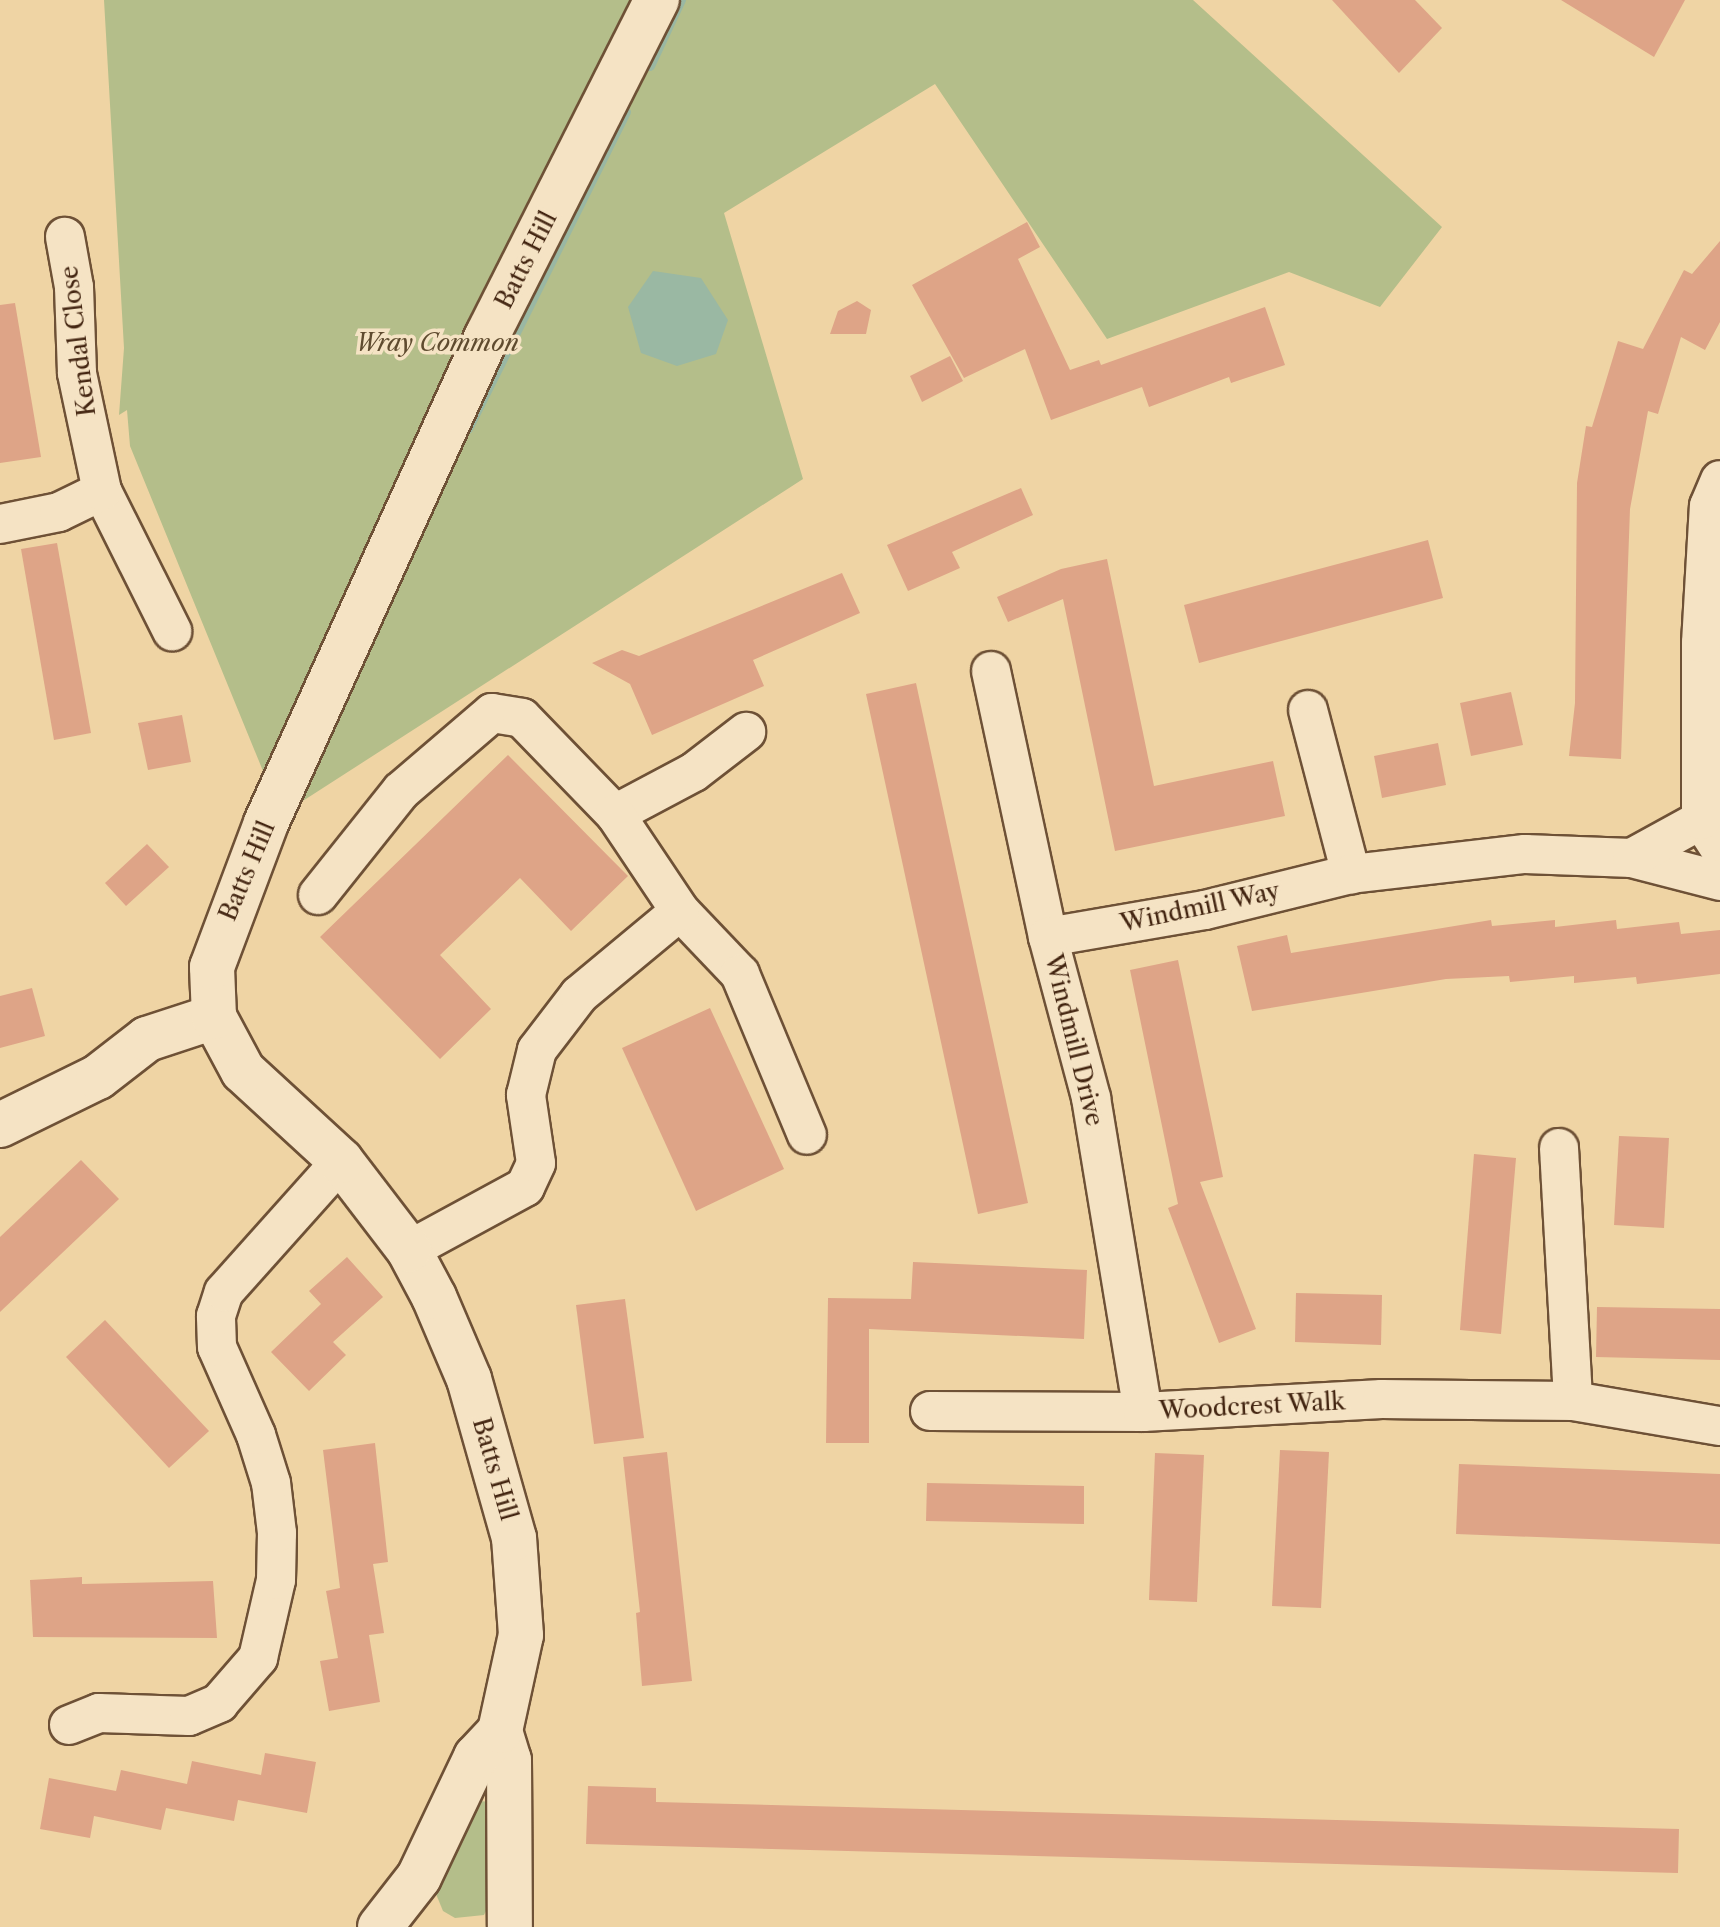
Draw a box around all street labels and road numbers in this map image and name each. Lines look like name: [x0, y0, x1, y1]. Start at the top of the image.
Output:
street label: Batts Hill: [489, 207, 563, 313]
street label: Kendal Close: [54, 264, 102, 418]
street label: Batts Hill: [213, 817, 281, 925]
street label: Windmill Way: [1117, 876, 1283, 938]
street label: Windmill Drive: [1039, 951, 1109, 1129]
street label: Woodcrest Walk: [1158, 1387, 1346, 1425]
street label: Batts Hill: [467, 1414, 523, 1524]

